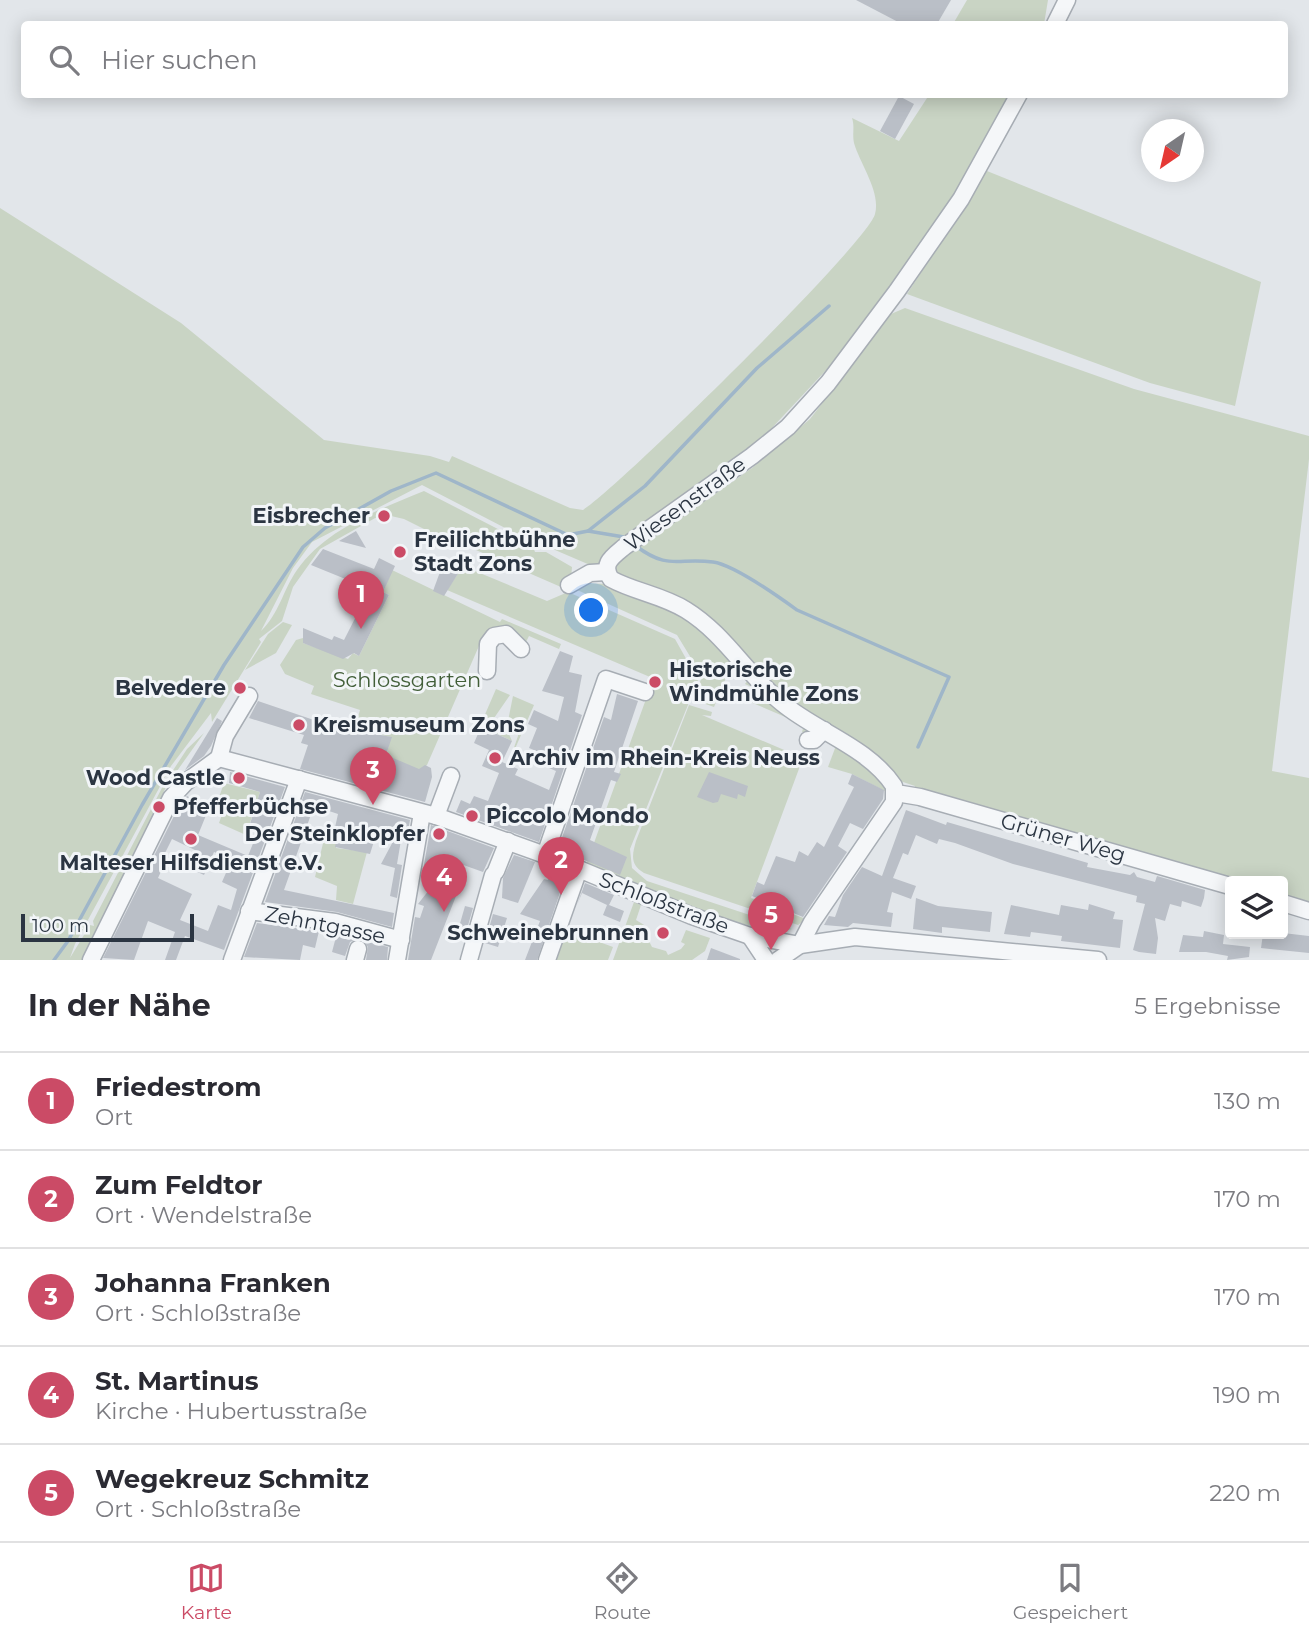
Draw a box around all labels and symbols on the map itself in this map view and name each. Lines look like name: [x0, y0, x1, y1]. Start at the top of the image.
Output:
north arrow: [1141, 119, 1204, 182]
street label: Wiesenstraße: [619, 451, 750, 556]
place label: Eisbrecher: [253, 503, 370, 528]
marker: Eisbrecher: [376, 508, 392, 524]
place label: Freilichtbühne Stadt Zons: [414, 527, 576, 576]
marker: Freilichtbühne Stadt Zons: [392, 544, 408, 560]
pin: 1: [338, 571, 384, 629]
your location: [574, 593, 608, 627]
place label: Historische Windmühle Zons: [669, 657, 859, 706]
park label: Schlossgarten: [333, 667, 481, 692]
marker: Historische Windmühle Zons: [647, 674, 663, 690]
place label: Belvedere: [115, 675, 226, 700]
marker: Belvedere: [232, 680, 248, 696]
place label: Kreismuseum Zons: [313, 712, 525, 737]
marker: Kreismuseum Zons: [291, 717, 307, 733]
place label: Archiv im Rhein-Kreis Neuss: [508, 745, 820, 770]
pin: 3: [350, 747, 396, 805]
marker: Archiv im Rhein-Kreis Neuss: [487, 750, 503, 766]
place label: Wood Castle: [86, 765, 225, 790]
marker: Wood Castle: [231, 770, 247, 786]
place label: Pfefferbüchse: [173, 794, 328, 819]
marker: Pfefferbüchse: [151, 799, 167, 815]
place label: Piccolo Mondo: [486, 803, 649, 828]
marker: Piccolo Mondo: [464, 808, 480, 824]
street label: Grüner Weg: [998, 808, 1129, 867]
place label: Der Steinklopfer: [245, 821, 425, 846]
marker: Der Steinklopfer: [431, 826, 447, 842]
marker: Malteser Hilfsdienst e.V.: [183, 831, 199, 847]
pin: 2: [538, 837, 584, 895]
place label: Malteser Hilfsdienst e.V.: [60, 850, 322, 875]
pin: 4: [421, 854, 467, 912]
street label: Schloßstraße: [596, 866, 733, 939]
pin: 5: [748, 892, 794, 950]
street label: Zehntgasse: [263, 901, 388, 948]
scale bar: [21, 911, 194, 943]
place label: Schweinebrunnen: [447, 920, 649, 945]
marker: Schweinebrunnen: [655, 925, 671, 941]

